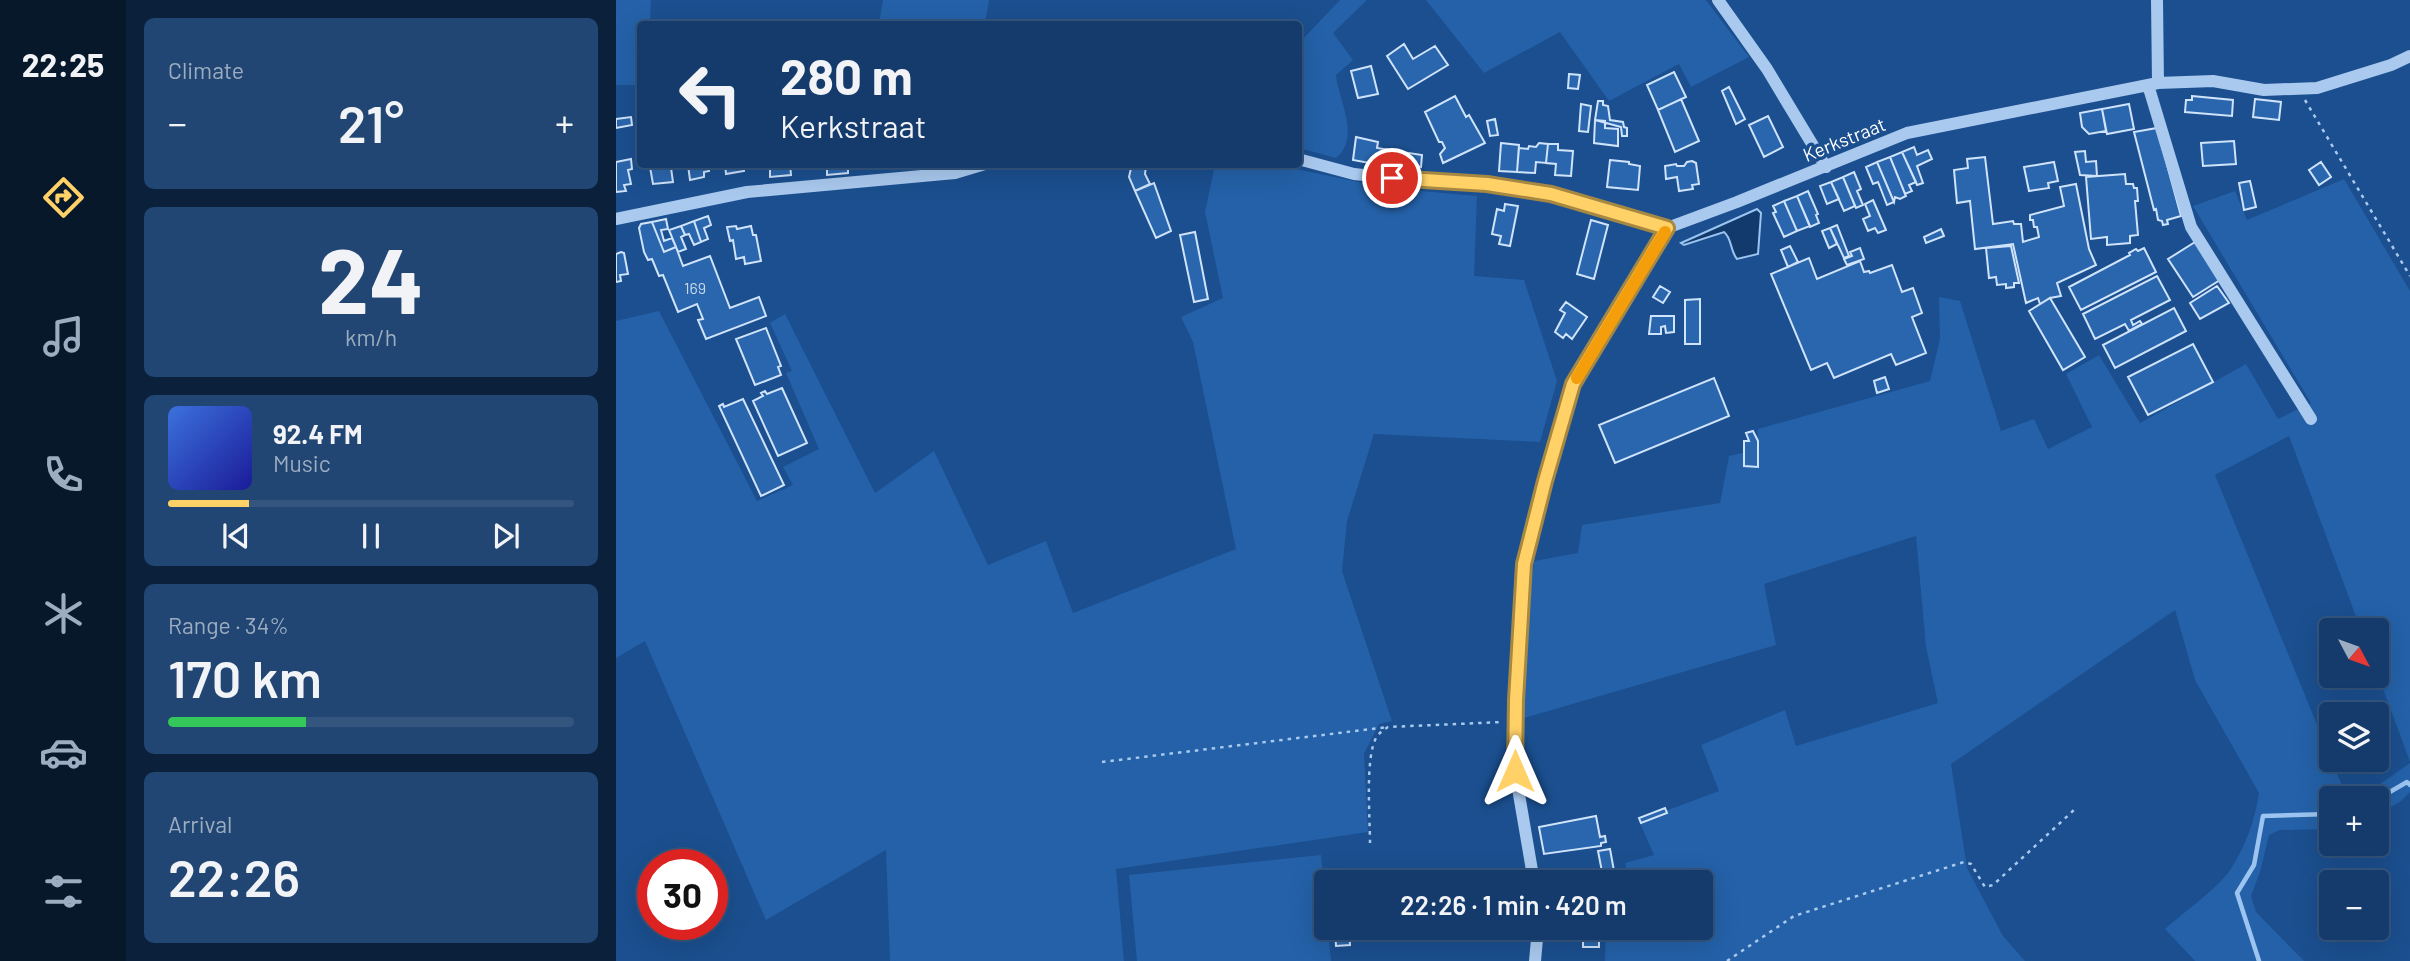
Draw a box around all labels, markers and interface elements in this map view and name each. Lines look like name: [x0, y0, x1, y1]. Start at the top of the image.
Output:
text: 22:25: [22, 45, 104, 83]
text: 280 m: [780, 46, 913, 105]
icon: left: [665, 49, 756, 140]
text: Climate: [168, 56, 244, 84]
text: 21°: [338, 91, 404, 153]
text: −: [168, 99, 187, 145]
text: +: [555, 99, 574, 145]
text: Kerkstraat: [780, 106, 927, 144]
street label: Kerkstraat: [1799, 112, 1889, 166]
pin: [1362, 148, 1422, 208]
icon: arrive: [1373, 159, 1411, 197]
icon: directions: [39, 173, 88, 222]
text: 24: [318, 223, 424, 332]
house number: 169: [684, 278, 706, 297]
icon: music: [39, 312, 88, 361]
text: km/h: [345, 323, 397, 351]
text: 92.4 FM: [273, 418, 362, 449]
text: Music: [273, 449, 331, 477]
icon: phone: [39, 450, 88, 499]
icon: previous: [217, 517, 255, 555]
icon: pause: [352, 517, 390, 555]
icon: next: [487, 517, 525, 555]
icon: climate: [39, 589, 88, 638]
text: Range · 34%: [168, 611, 289, 639]
north arrow: [2319, 618, 2389, 688]
map controls: [2319, 618, 2389, 940]
text: 170 km: [168, 646, 322, 708]
button: layers: [2319, 702, 2389, 772]
icon: car: [39, 728, 88, 777]
position arrow: [1478, 734, 1552, 808]
button: +: [2319, 786, 2389, 856]
text: Arrival: [168, 810, 232, 838]
text: 22:26: [168, 845, 300, 907]
speed limit sign: 30: [637, 849, 728, 940]
icon: filters: [39, 867, 88, 916]
button: −: [2319, 870, 2389, 940]
text: 22:26 · 1 min · 420 m: [1400, 889, 1627, 920]

